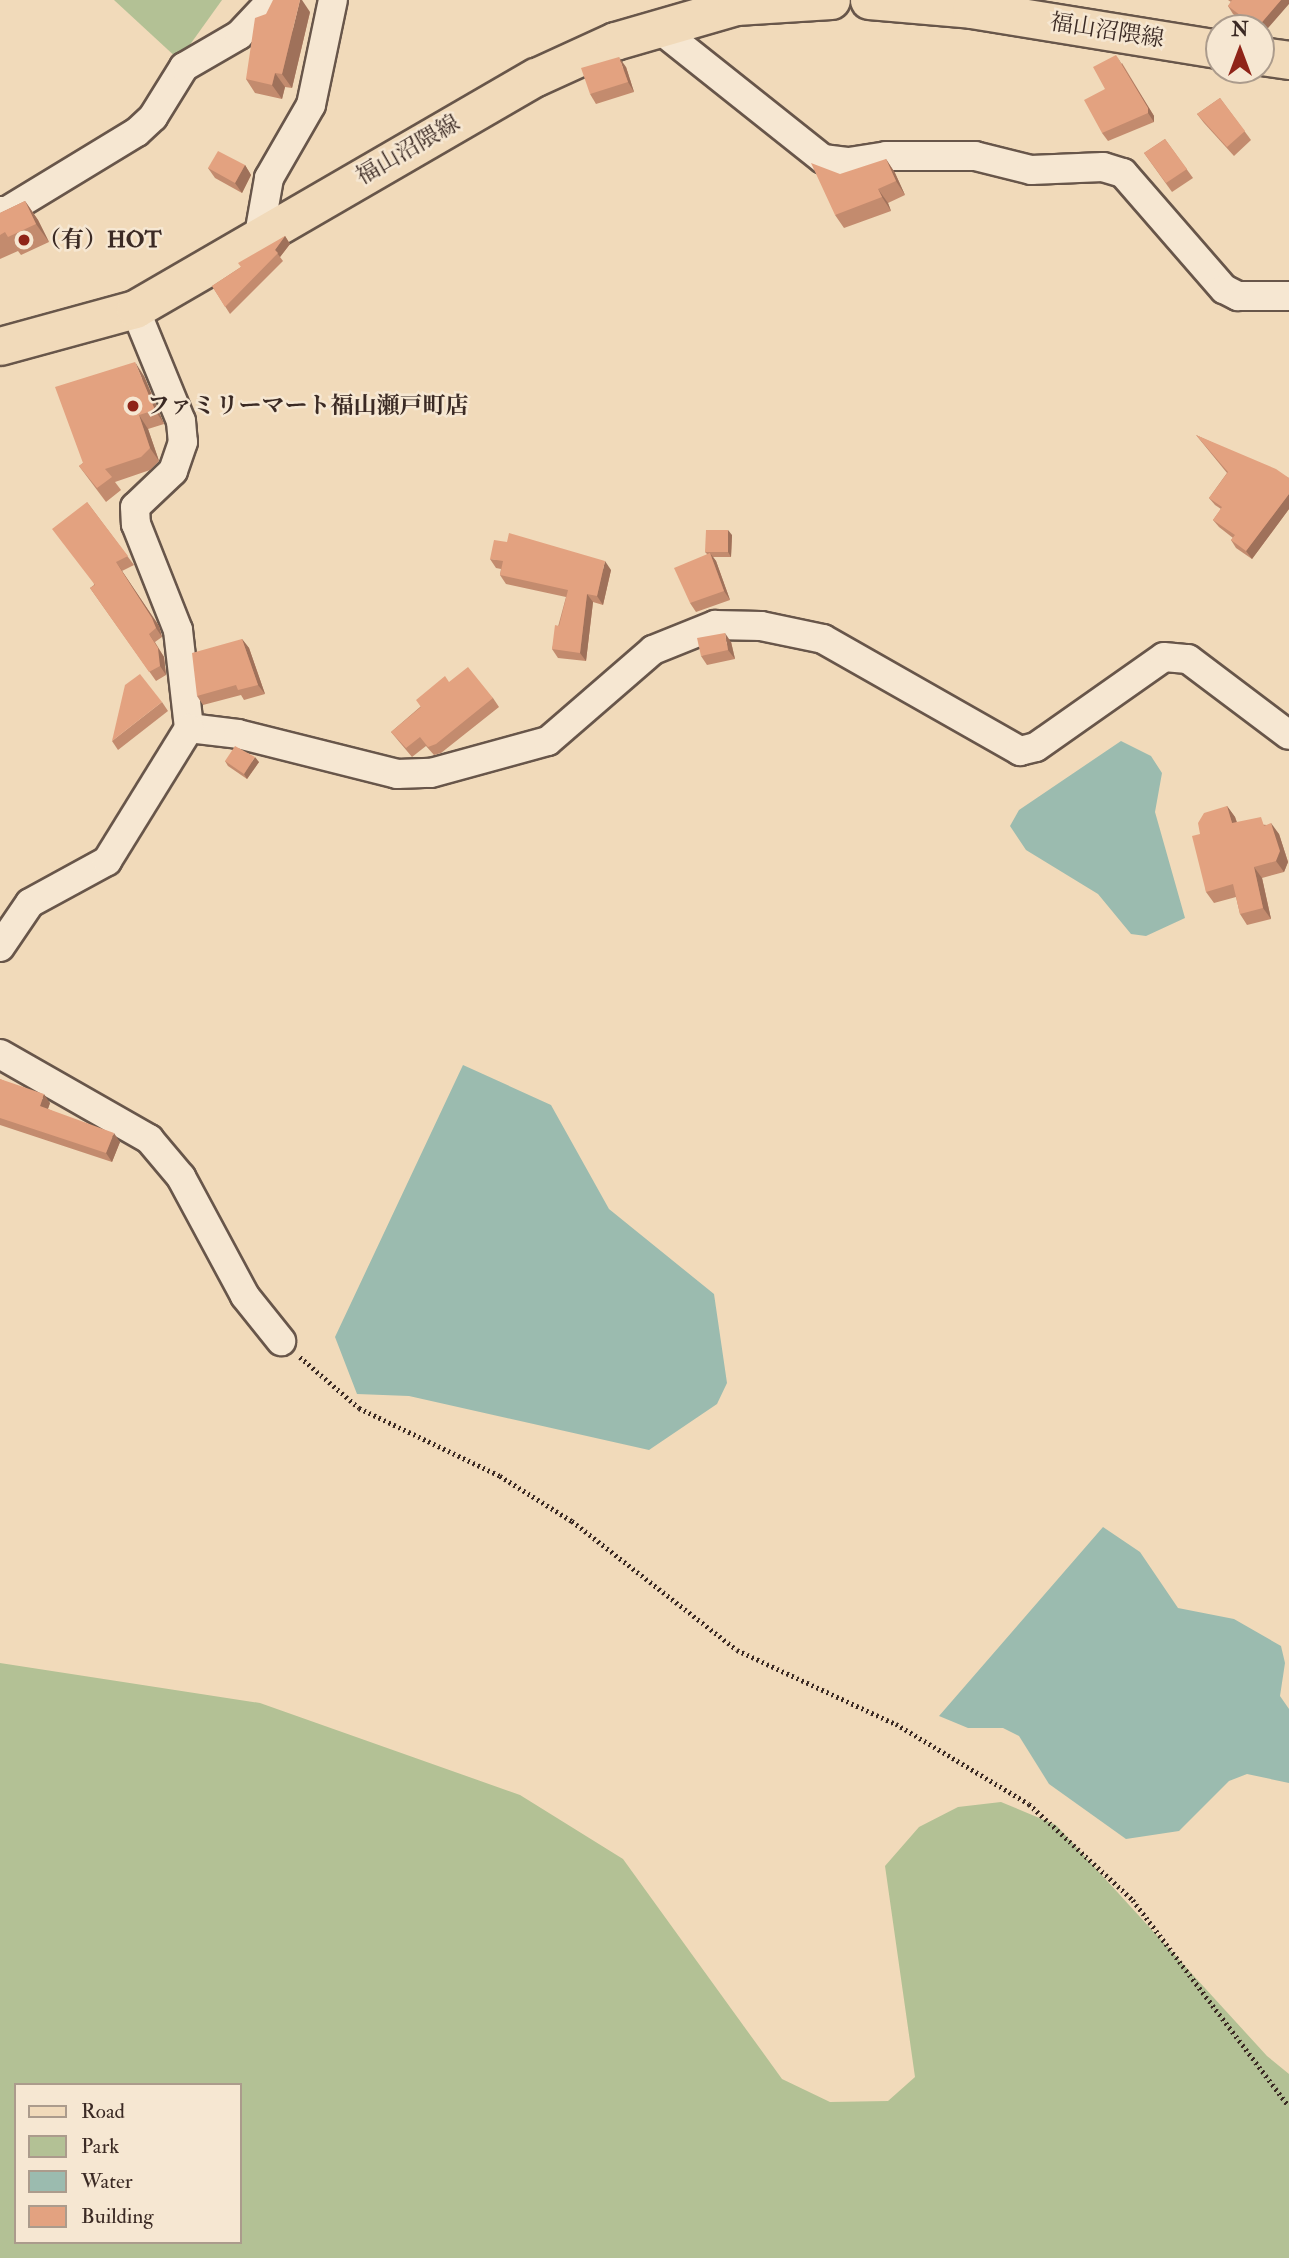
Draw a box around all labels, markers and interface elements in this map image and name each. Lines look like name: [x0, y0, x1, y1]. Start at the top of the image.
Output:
street label: 福山沼隈線: [1048, 8, 1166, 54]
north arrow: [1205, 14, 1275, 84]
text: N: [1231, 18, 1249, 42]
street label: 福山沼隈線: [351, 109, 465, 191]
place label: （有）HOT: [38, 226, 161, 254]
marker: （有）HOT: [16, 232, 32, 248]
place label: ファミリーマート福山瀬戸町店: [147, 392, 469, 420]
marker: ファミリーマート福山瀬戸町店: [125, 398, 141, 414]
legend: [14, 2083, 242, 2244]
text: Road: [81, 2098, 125, 2125]
text: Park: [81, 2133, 119, 2160]
text: Water: [81, 2168, 133, 2195]
text: Building: [81, 2203, 154, 2230]

